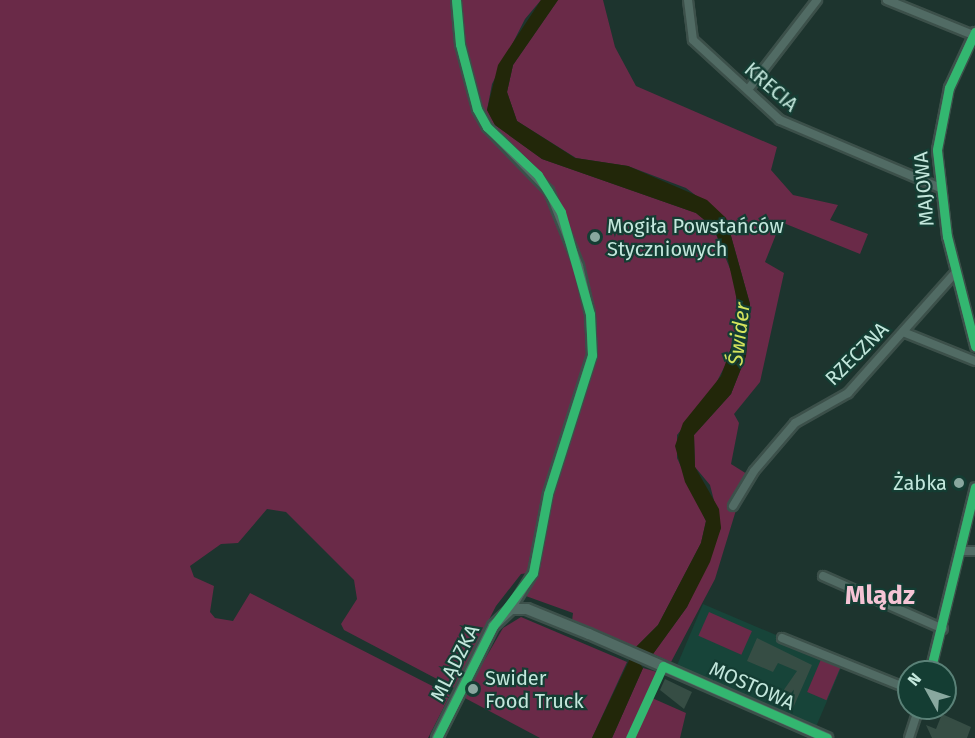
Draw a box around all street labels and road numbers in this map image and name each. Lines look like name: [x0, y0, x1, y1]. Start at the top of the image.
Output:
street label: KRECIA: [739, 57, 803, 117]
street label: MAJOWA: [909, 151, 939, 227]
street label: RZECZNA: [820, 317, 894, 391]
street label: MLĄDZKA: [425, 621, 485, 705]
street label: MOSTOWA: [705, 657, 799, 715]

